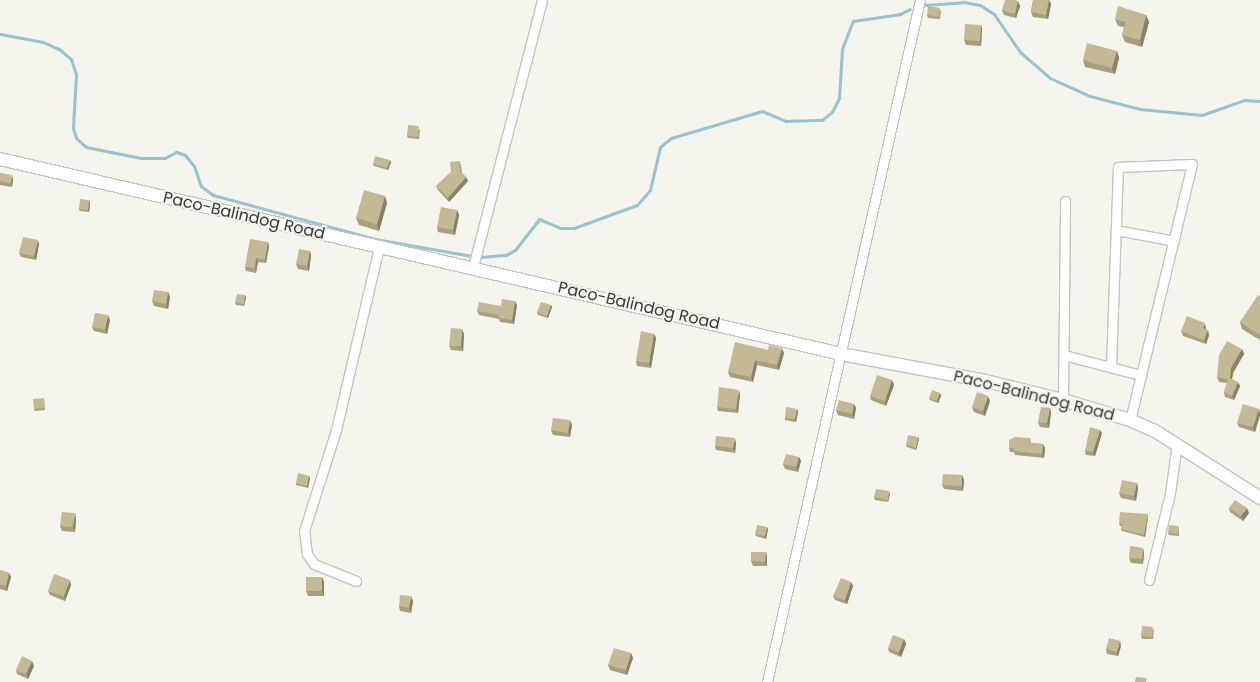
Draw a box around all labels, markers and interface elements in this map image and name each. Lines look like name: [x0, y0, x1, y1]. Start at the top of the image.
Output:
street label: Paco-Balindog Road: [161, 188, 327, 244]
street label: Paco-Balindog Road: [556, 278, 722, 334]
street label: Paco-Balindog Road: [951, 367, 1117, 425]

